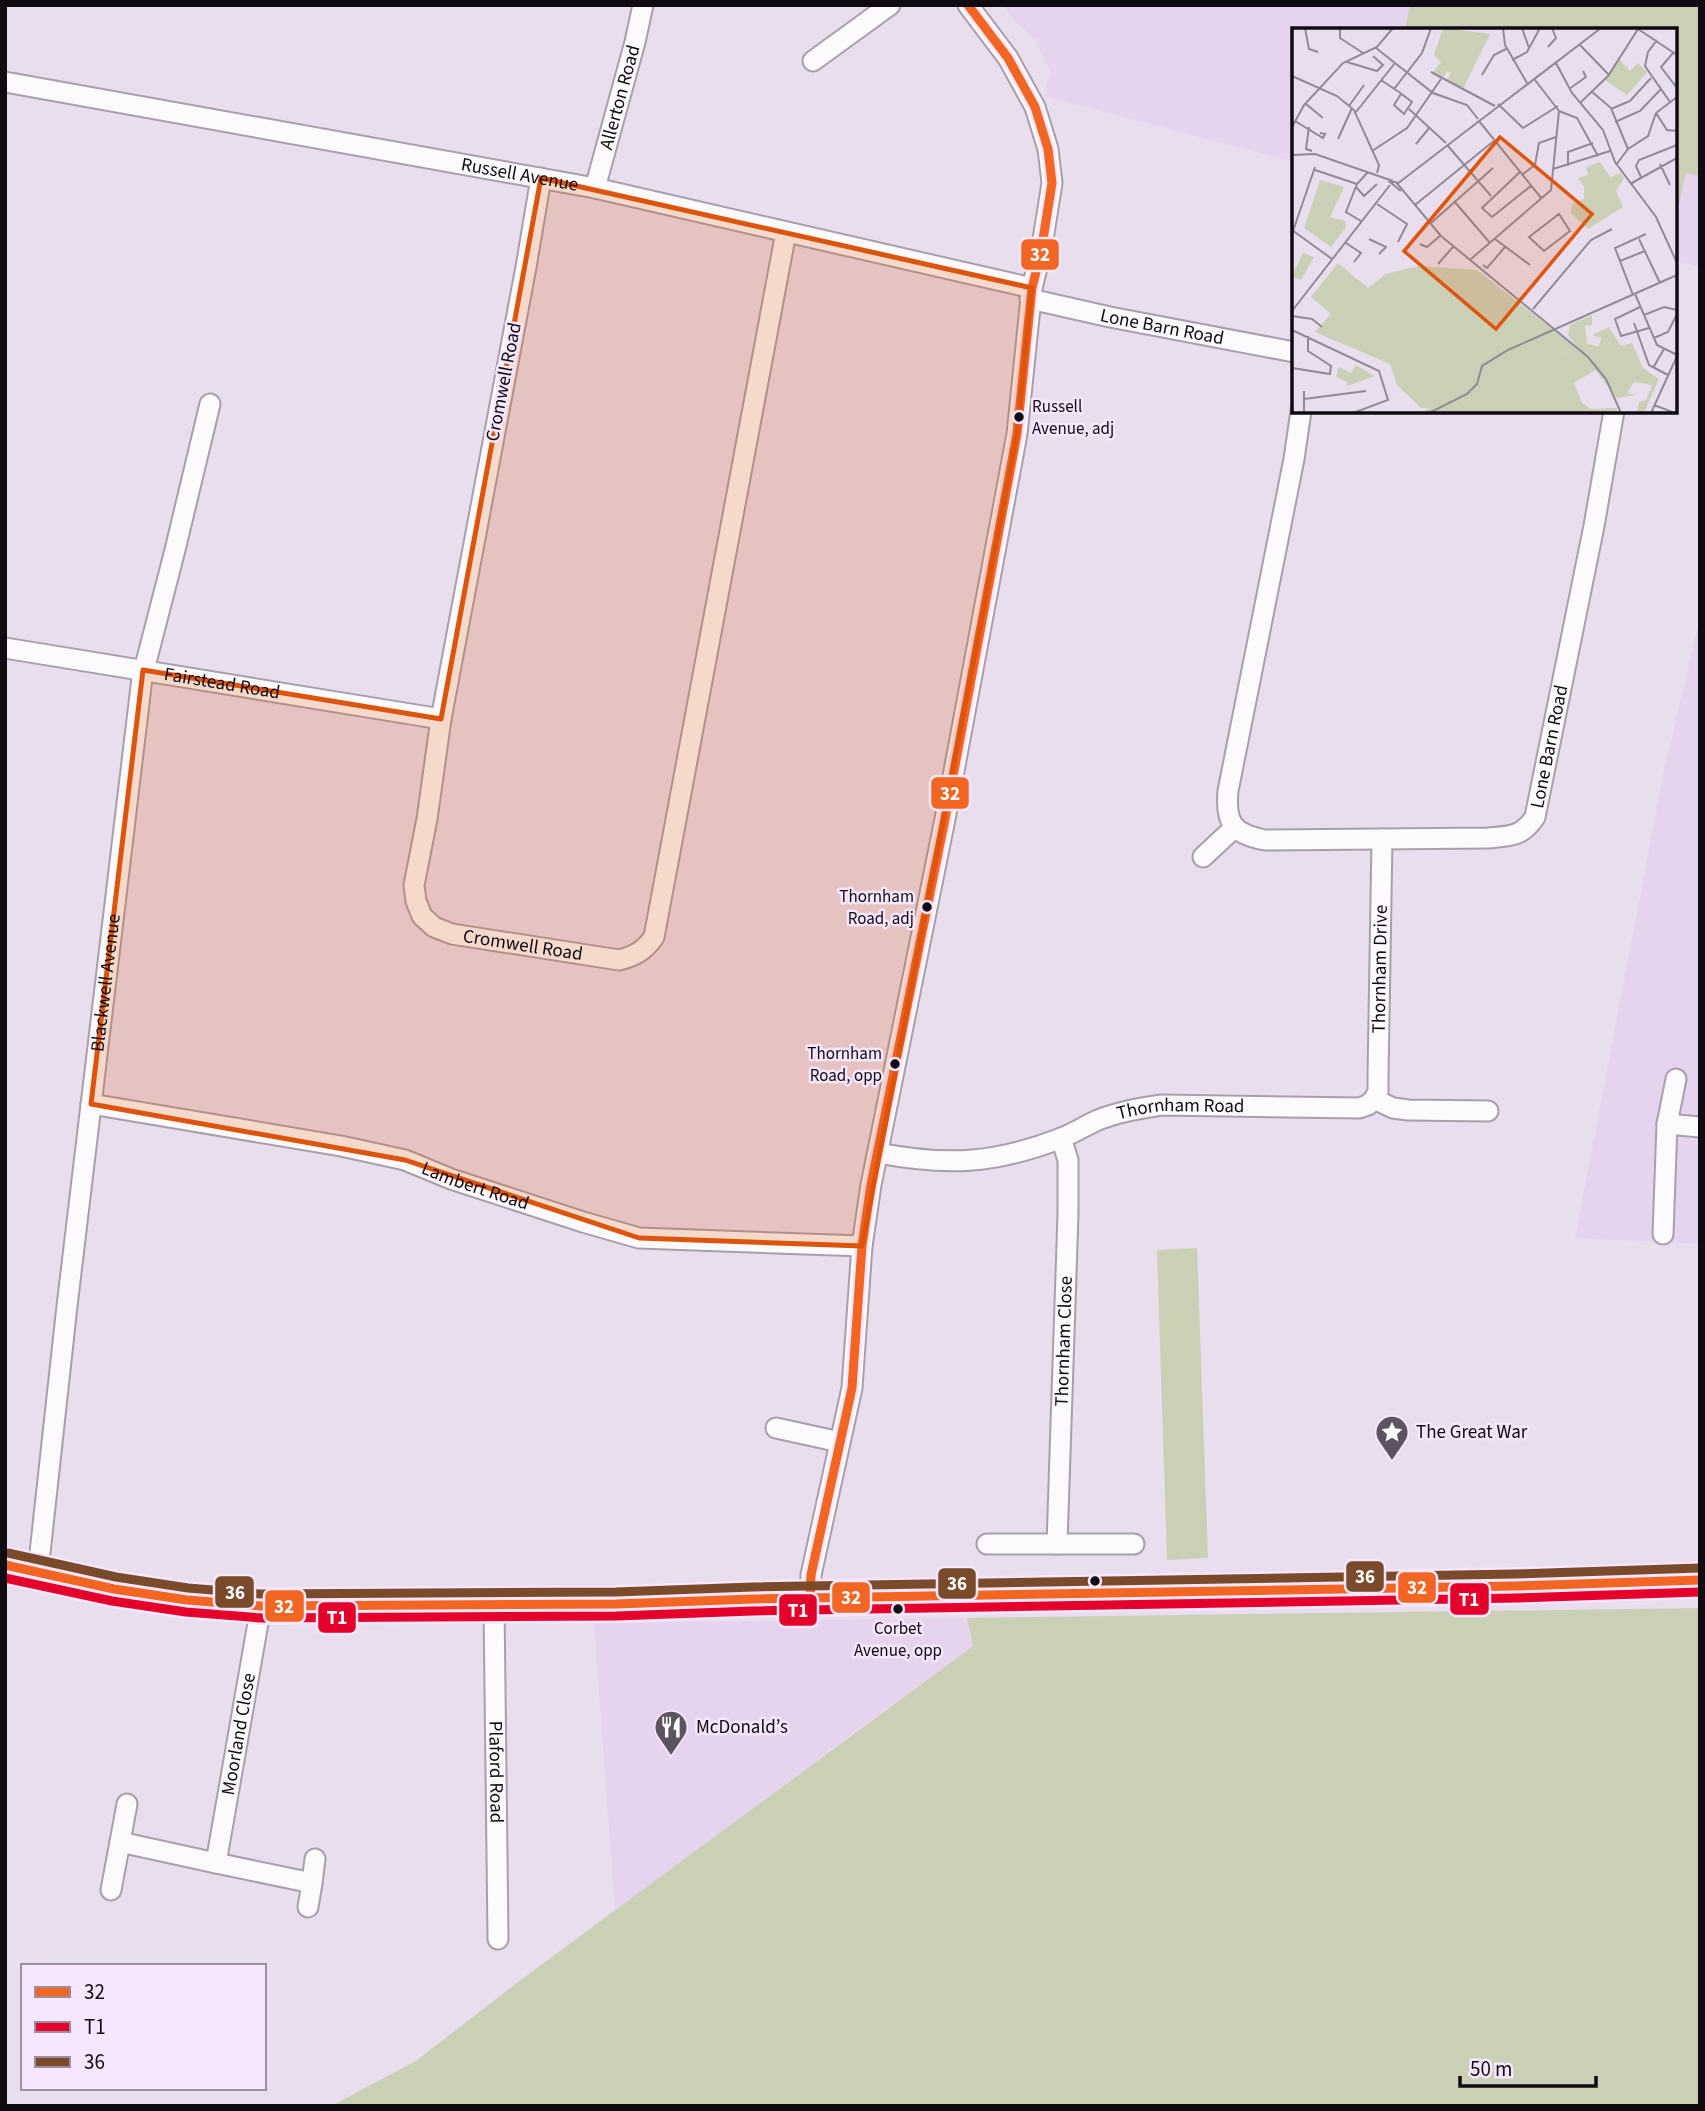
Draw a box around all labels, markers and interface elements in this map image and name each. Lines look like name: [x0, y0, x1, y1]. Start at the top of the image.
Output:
inset map: [1292, 28, 1677, 413]
street label: Allerton Road: [593, 42, 647, 153]
street label: Russell Avenue: [459, 151, 581, 198]
line badge: 32: [1020, 238, 1060, 271]
text: 32: [1030, 242, 1050, 269]
street label: Lone Barn Road: [1098, 302, 1226, 352]
street label: Cromwell Road: [479, 320, 529, 444]
place label: Russell Avenue, adj: [1032, 395, 1114, 441]
marker: Russell Avenue, adj: [1012, 410, 1026, 424]
street label: Fairstead Road: [162, 661, 282, 706]
street label: Lone Barn Road: [1524, 683, 1575, 811]
line badge: 32: [930, 776, 970, 810]
text: 32: [940, 781, 960, 808]
place label: Thornham Road, adj: [839, 885, 914, 931]
marker: Thornham Road, adj: [920, 900, 934, 914]
street label: Thornham Drive: [1365, 905, 1394, 1034]
street label: Blackwell Avenue: [84, 912, 127, 1053]
street label: Cromwell Road: [461, 922, 585, 968]
place label: Thornham Road, opp: [807, 1042, 882, 1088]
marker: Thornham Road, opp: [888, 1057, 902, 1071]
street label: Thornham Road: [1114, 1091, 1245, 1127]
street label: Lambert Road: [417, 1155, 532, 1217]
street label: Thornham Close: [1048, 1275, 1079, 1407]
place icon: The Great War: [1373, 1413, 1411, 1462]
place label: The Great War: [1416, 1419, 1528, 1446]
line badge: 36: [1345, 1560, 1385, 1593]
text: 36: [1355, 1564, 1375, 1591]
line badge: 36: [937, 1567, 977, 1600]
text: 36: [947, 1571, 967, 1598]
line badge: 32: [1397, 1571, 1437, 1604]
unlabelled marker: [1088, 1574, 1102, 1588]
line badge: 36: [214, 1575, 255, 1609]
text: 32: [1407, 1575, 1427, 1602]
text: 36: [225, 1580, 245, 1607]
line badge: 32: [831, 1581, 871, 1614]
line badge: T1: [1449, 1582, 1490, 1616]
text: 32: [841, 1585, 861, 1612]
text: T1: [1459, 1587, 1479, 1614]
line badge: 32: [264, 1589, 305, 1623]
line badge: T1: [778, 1593, 818, 1627]
text: 32: [274, 1594, 294, 1621]
text: T1: [788, 1598, 808, 1625]
line badge: T1: [317, 1601, 357, 1634]
marker: Corbet Avenue, opp: [891, 1602, 905, 1616]
text: T1: [327, 1605, 347, 1632]
place label: Corbet Avenue, opp: [854, 1617, 942, 1663]
street label: Moorland Close: [215, 1671, 263, 1797]
restaurant icon: McDonald’s: [652, 1708, 690, 1757]
place label: McDonald’s: [696, 1714, 788, 1741]
street label: Plaford Road: [482, 1721, 510, 1823]
legend: [21, 1964, 266, 2090]
text: 32: [84, 1977, 105, 2007]
text: T1: [84, 2012, 106, 2042]
scale bar: [1460, 2044, 1596, 2088]
text: 36: [84, 2047, 105, 2077]
text: 50 m: [1470, 2054, 1512, 2084]

